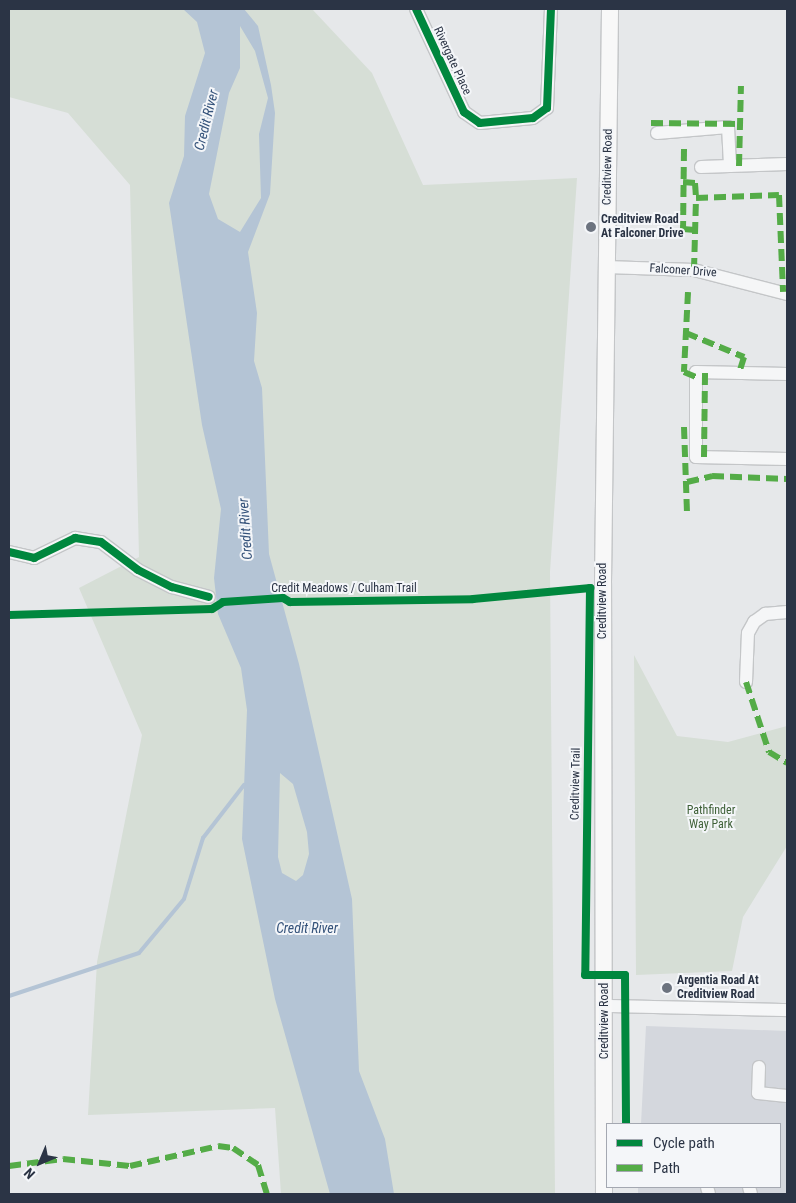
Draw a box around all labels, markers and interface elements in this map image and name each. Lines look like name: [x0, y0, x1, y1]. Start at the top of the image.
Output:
street label: Rivergate Place: [430, 25, 474, 97]
water label: Credit River: [190, 88, 222, 152]
street label: Creditview Road: [600, 129, 616, 205]
place label: Creditview Road At Falconer Drive: [601, 213, 683, 241]
marker: Creditview Road At Falconer Drive: [585, 221, 597, 233]
street label: Falconer Drive: [649, 261, 717, 281]
water label: Credit River: [234, 498, 256, 560]
street label: Creditview Road: [596, 563, 610, 639]
street label: Credit Meadows / Culham Trail: [271, 582, 417, 596]
street label: Creditview Trail: [568, 747, 584, 821]
park label: Pathfinder Way Park: [687, 804, 735, 832]
water label: Credit River: [276, 920, 338, 936]
place label: Argentia Road At Creditview Road: [677, 974, 759, 1002]
marker: Argentia Road At Creditview Road: [661, 982, 673, 994]
street label: Creditview Road: [598, 983, 612, 1059]
legend: [606, 1123, 781, 1188]
text: Cycle path: [653, 1134, 715, 1152]
north arrow: [15, 1138, 65, 1188]
text: Path: [653, 1159, 680, 1177]
text: N: [21, 1165, 38, 1182]

